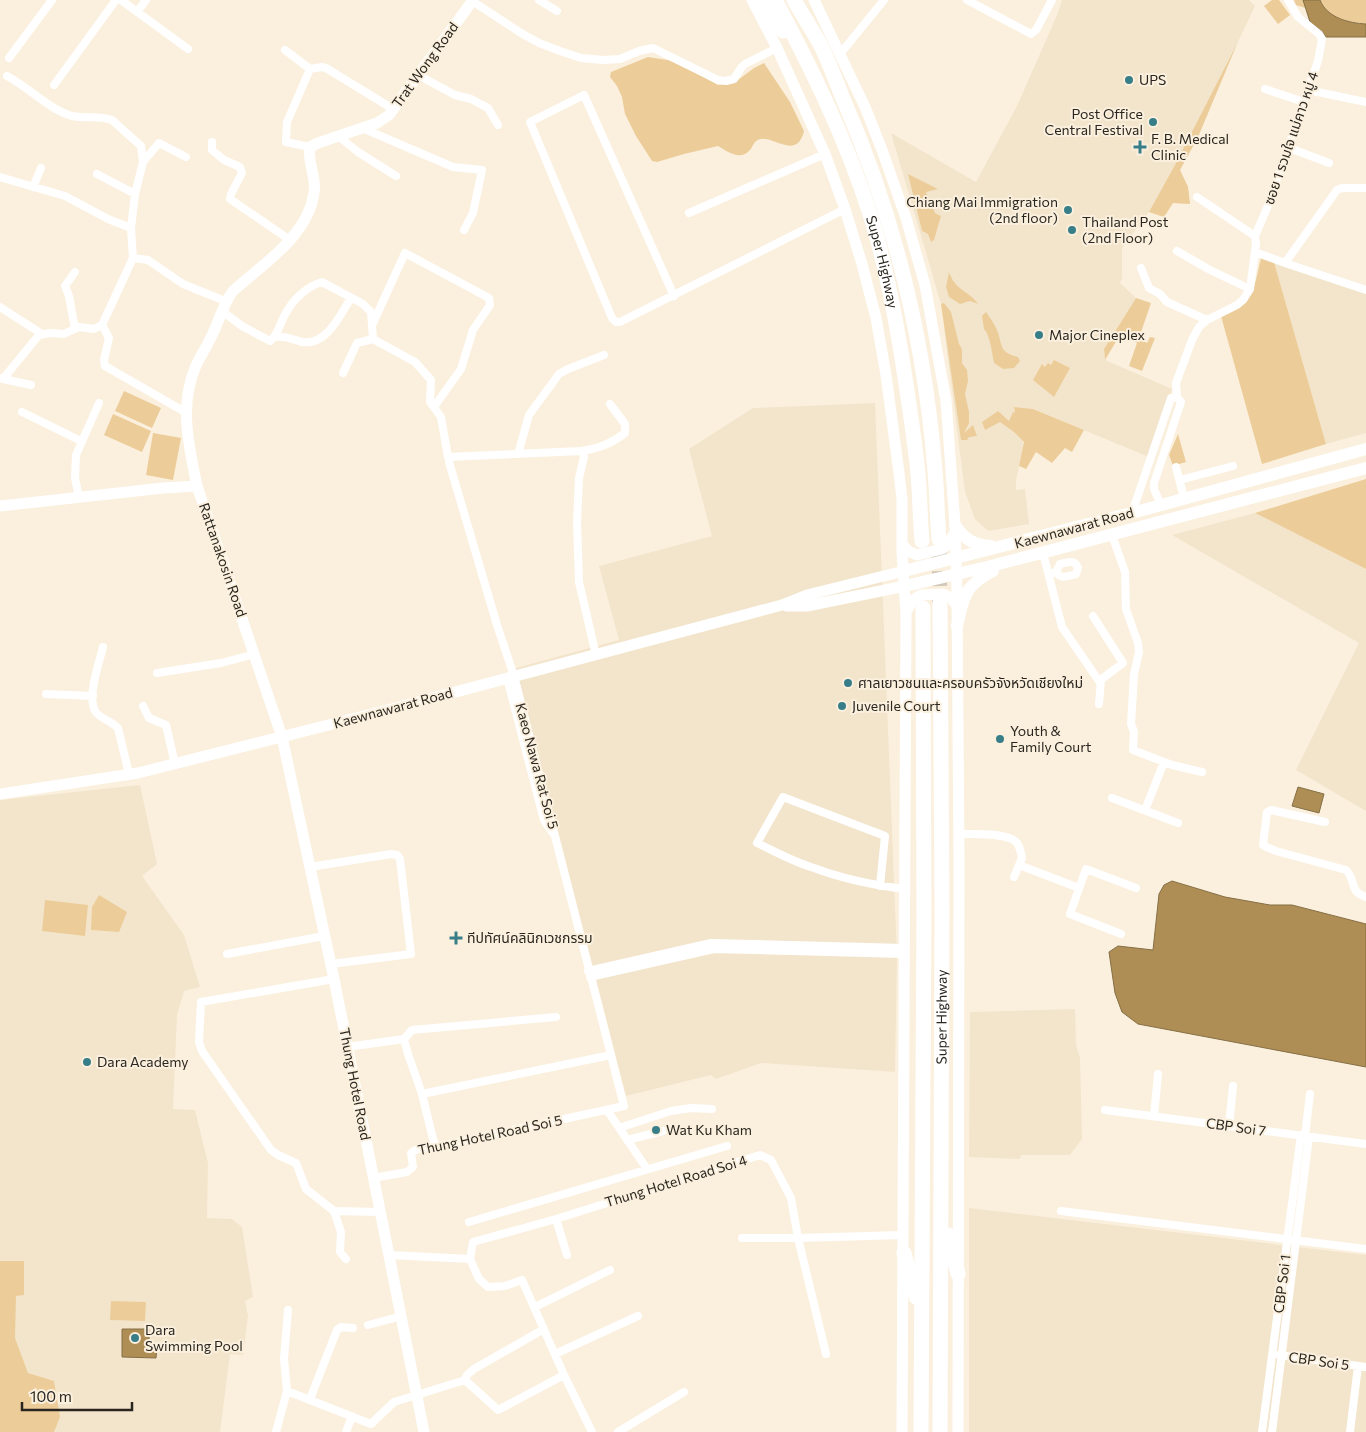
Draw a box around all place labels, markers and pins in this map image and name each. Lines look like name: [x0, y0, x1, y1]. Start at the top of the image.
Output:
place label: UPS: [1139, 71, 1166, 88]
marker: UPS: [1123, 74, 1135, 86]
place label: Post Office Central Festival: [1045, 105, 1143, 138]
marker: Post Office Central Festival: [1147, 116, 1159, 128]
place label: F. B. Medical Clinic: [1151, 130, 1229, 163]
marker: F. B. Medical Clinic: [1133, 140, 1147, 154]
place label: Chiang Mai Immigration (2nd floor): [906, 193, 1058, 226]
marker: Chiang Mai Immigration (2nd floor): [1062, 204, 1074, 216]
place label: Thailand Post (2nd Floor): [1082, 213, 1169, 246]
marker: Thailand Post (2nd Floor): [1066, 224, 1078, 236]
place label: Major Cineplex: [1049, 326, 1146, 343]
marker: Major Cineplex: [1033, 329, 1045, 341]
place label: ศาลเยาวชนและครอบครัวจังหวัดเชียงใหม่: [858, 674, 1083, 691]
marker: ศาลเยาวชนและครอบครัวจังหวัดเชียงใหม่: [842, 677, 854, 689]
place label: Juvenile Court: [852, 697, 941, 714]
marker: Juvenile Court: [836, 700, 848, 712]
place label: Youth & Family Court: [1010, 722, 1092, 755]
marker: Youth & Family Court: [994, 733, 1006, 745]
place label: ทีปทัศน์คลินิกเวชกรรม: [467, 929, 593, 946]
marker: ทีปทัศน์คลินิกเวชกรรม: [449, 931, 463, 945]
place label: Dara Academy: [97, 1053, 188, 1070]
marker: Dara Academy: [81, 1056, 93, 1068]
place label: Wat Ku Kham: [666, 1121, 752, 1138]
marker: Wat Ku Kham: [650, 1124, 662, 1136]
place label: Dara Swimming Pool: [145, 1321, 243, 1354]
marker: Dara Swimming Pool: [129, 1332, 141, 1344]

